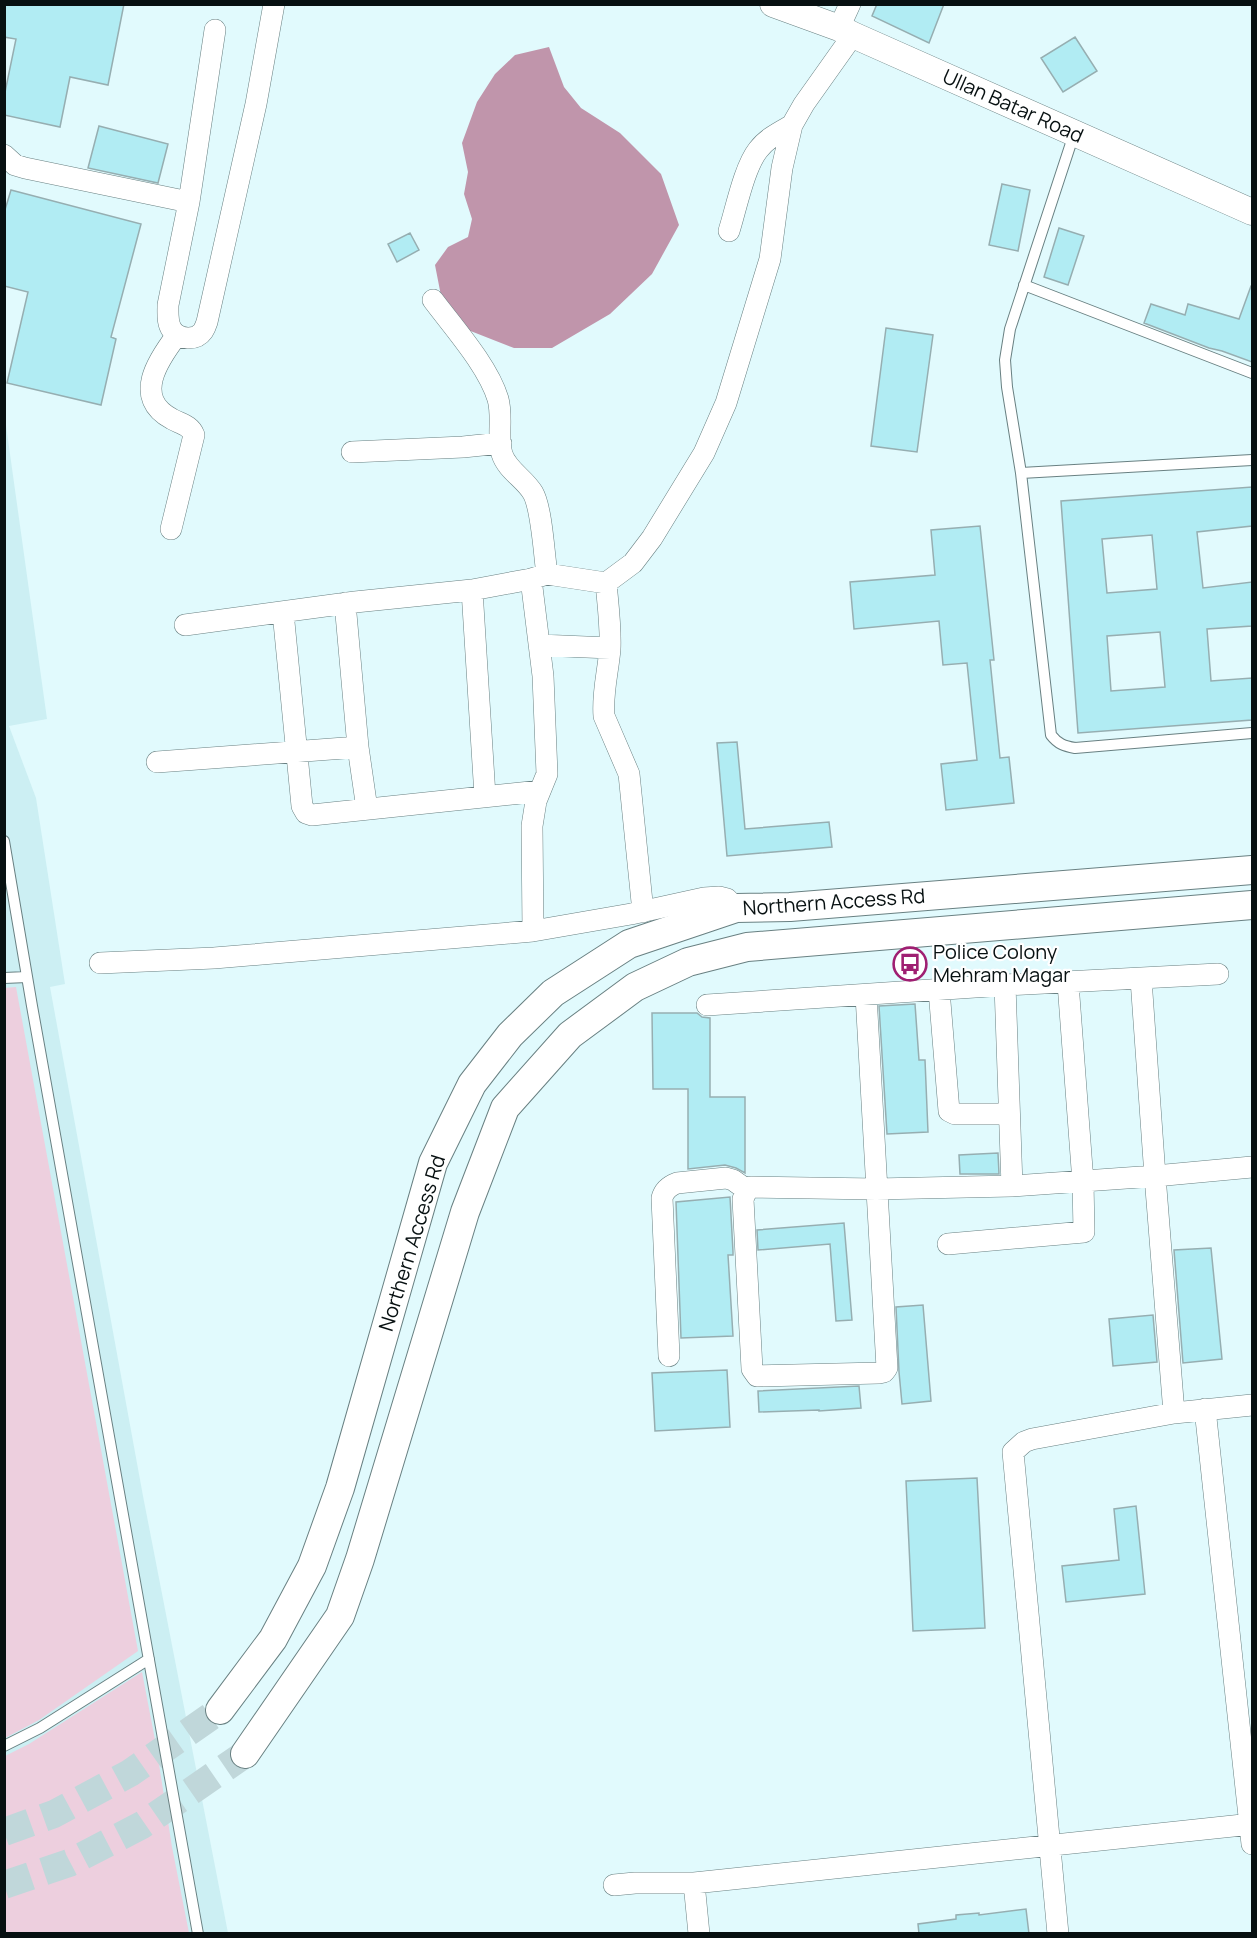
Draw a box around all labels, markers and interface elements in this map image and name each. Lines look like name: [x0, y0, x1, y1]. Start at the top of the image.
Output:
street label: Ullan Batar Road: [939, 62, 1088, 149]
street label: Northern Access Rd: [742, 882, 926, 921]
place label: Police Colony Mehram Magar: [933, 938, 1070, 988]
bus stop icon: Police Colony Mehram Magar: [892, 946, 928, 982]
street label: Northern Access Rd: [372, 1152, 451, 1334]

